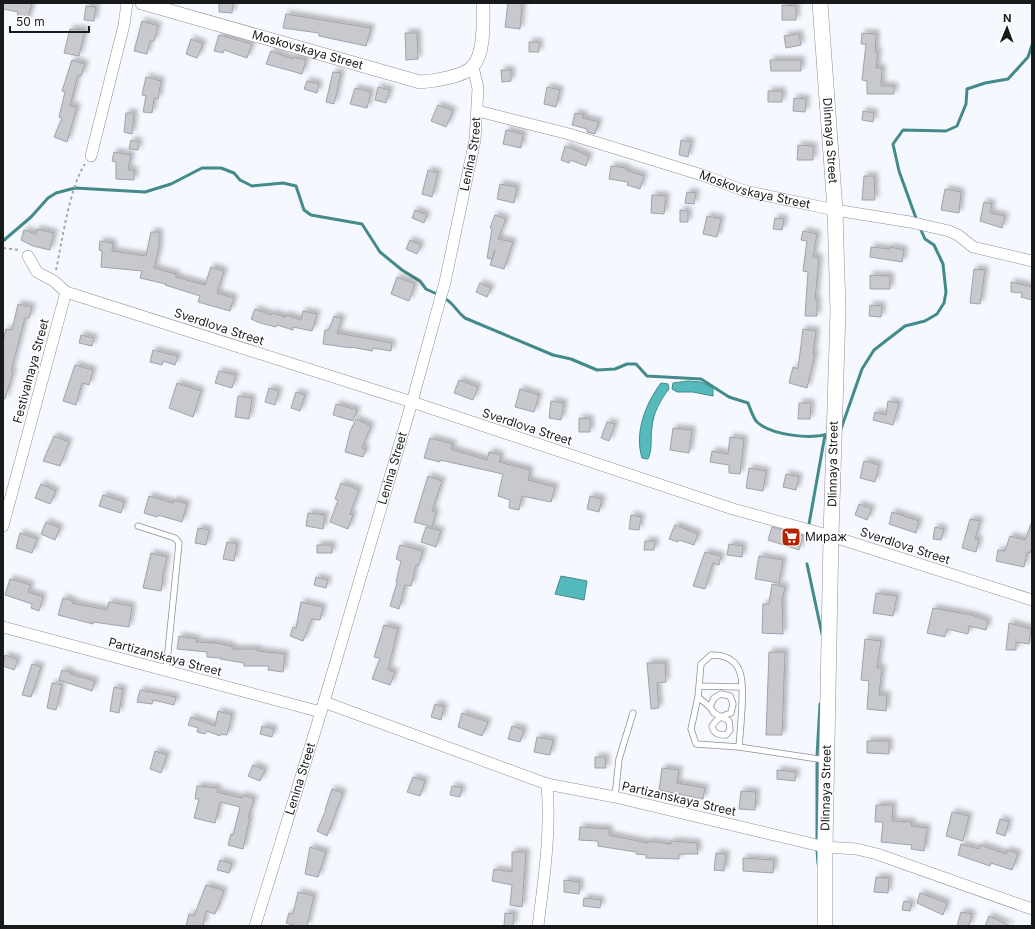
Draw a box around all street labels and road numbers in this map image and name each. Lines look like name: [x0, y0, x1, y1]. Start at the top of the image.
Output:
street label: Moskovskaya Street: [250, 27, 365, 72]
street label: Dlinnaya Street: [820, 97, 841, 184]
street label: Lenina Street: [456, 117, 483, 192]
street label: Moskovskaya Street: [697, 167, 812, 212]
street label: Sverdlova Street: [172, 305, 266, 348]
street label: Festivalnaya Street: [9, 317, 52, 425]
street label: Sverdlova Street: [480, 405, 574, 448]
street label: Dlinnaya Street: [824, 421, 841, 507]
street label: Lenina Street: [374, 430, 410, 506]
street label: Sverdlova Street: [858, 524, 952, 567]
street label: Partizanskaya Street: [107, 634, 223, 679]
street label: Lenina Street: [282, 741, 318, 817]
street label: Dlinnaya Street: [817, 745, 834, 831]
street label: Partizanskaya Street: [621, 778, 738, 819]

